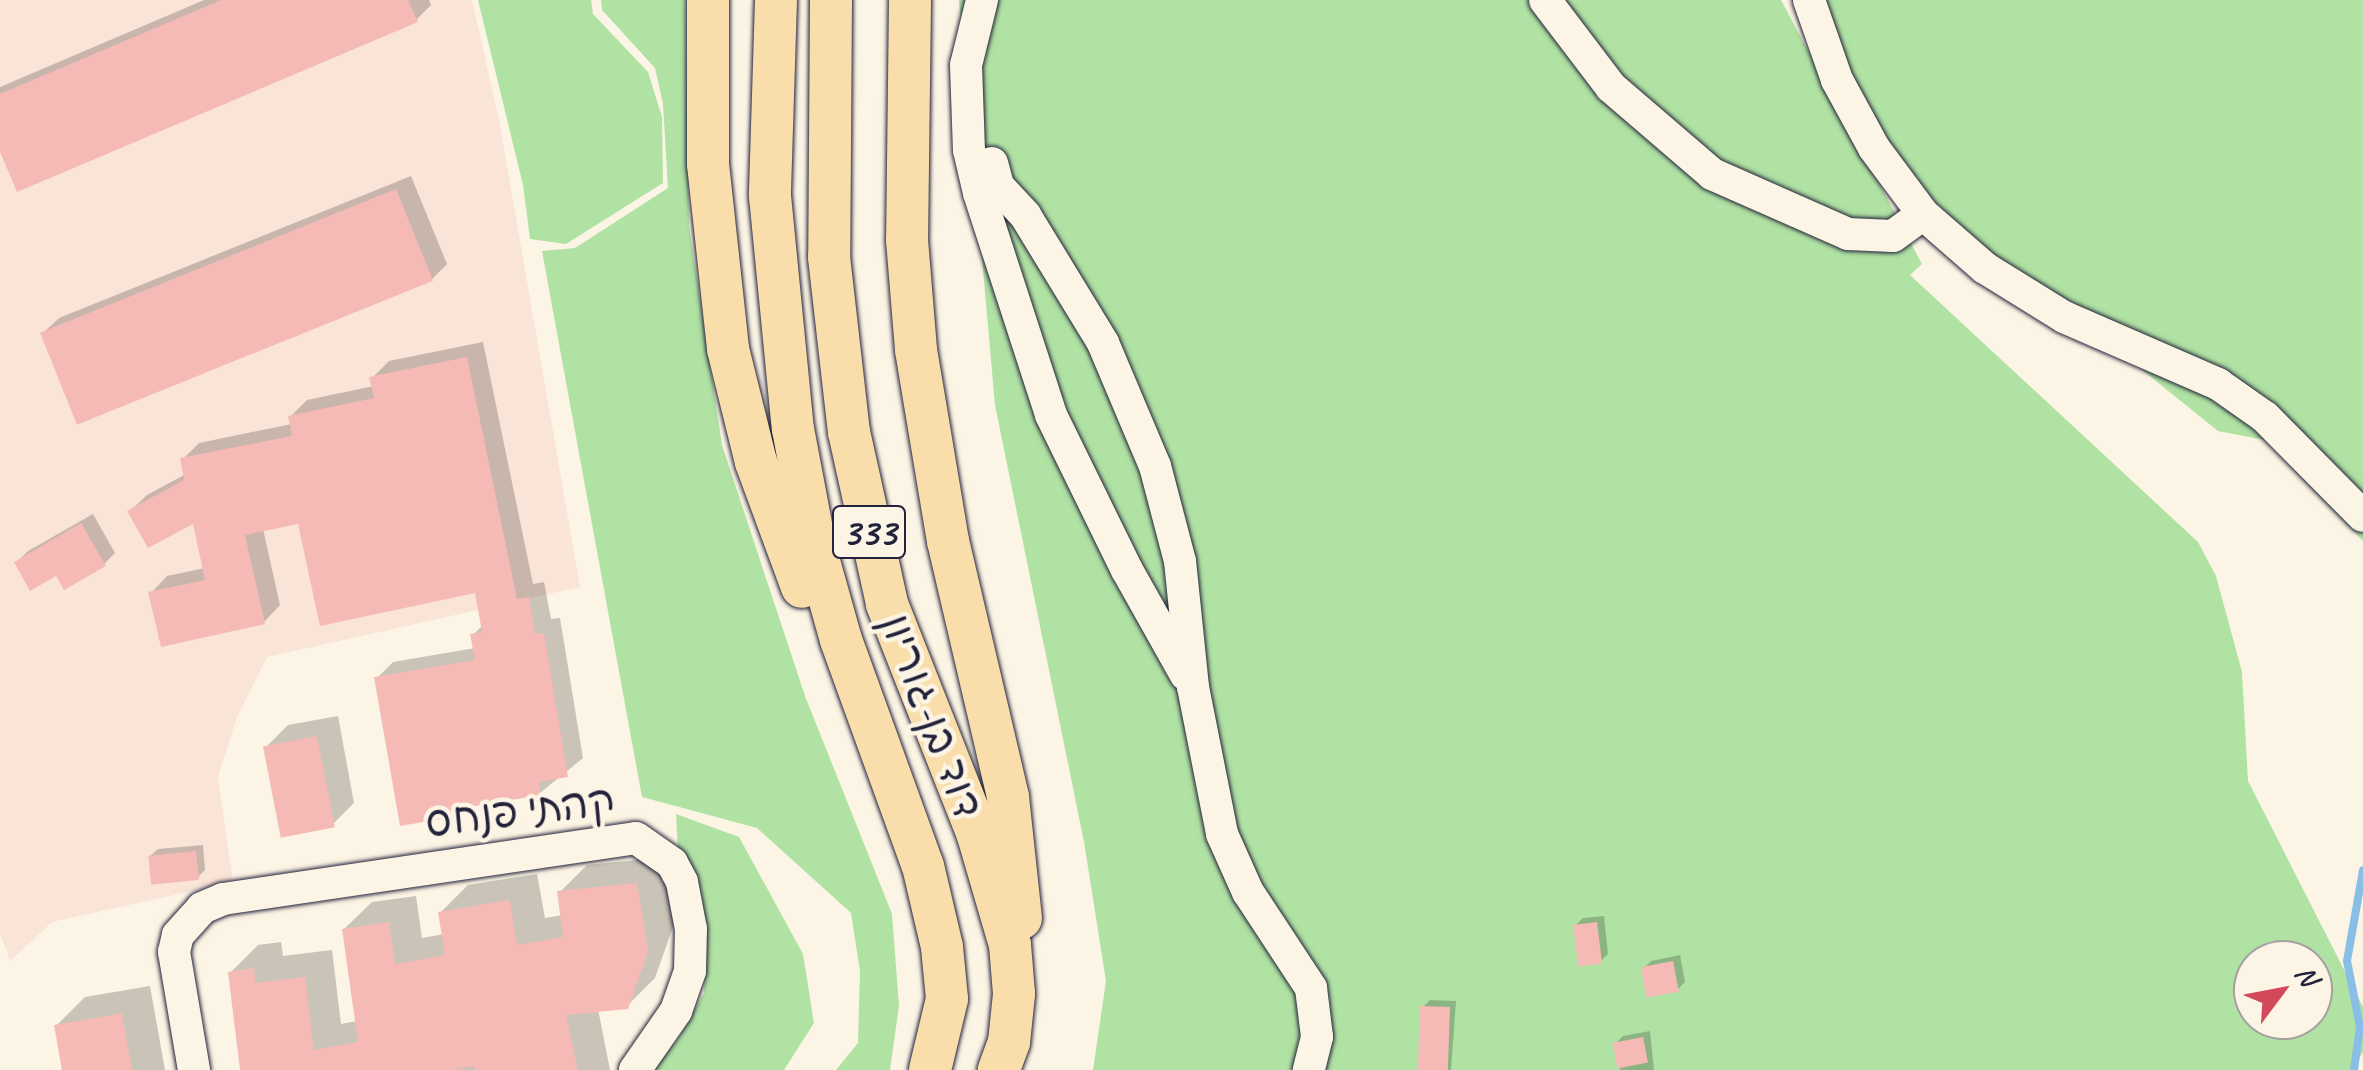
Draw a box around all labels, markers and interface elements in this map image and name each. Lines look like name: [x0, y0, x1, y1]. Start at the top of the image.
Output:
road number: 333: [832, 497, 906, 567]
street label: דוד בן-גוריון: [869, 607, 993, 825]
street label: קהתי פנחס: [423, 775, 617, 849]
north arrow: [2233, 940, 2333, 1040]
text: N: [2288, 958, 2327, 992]

